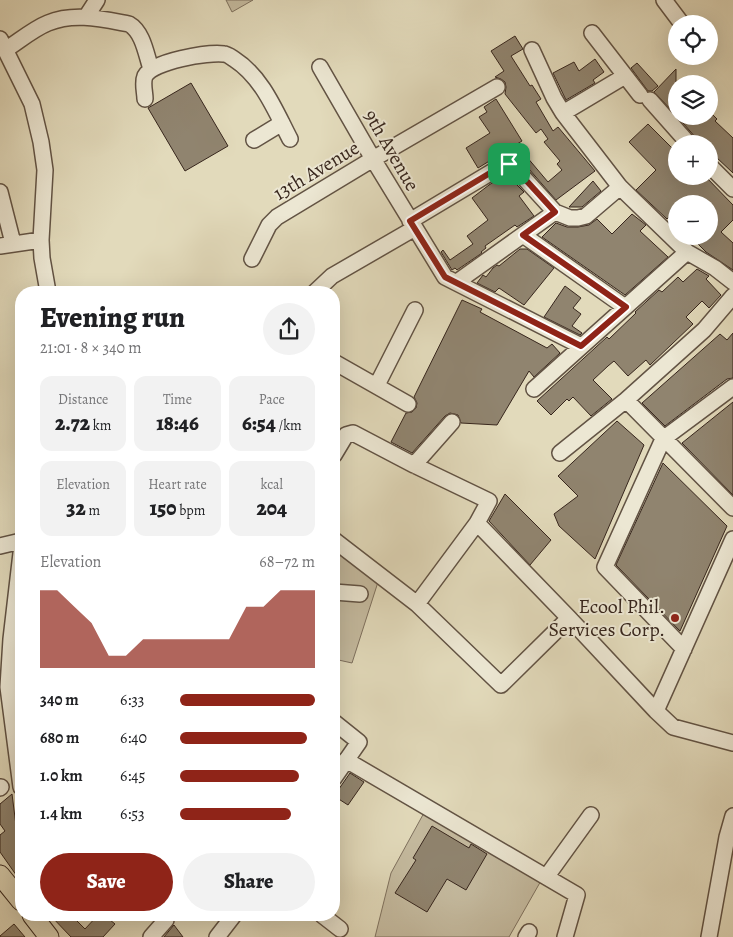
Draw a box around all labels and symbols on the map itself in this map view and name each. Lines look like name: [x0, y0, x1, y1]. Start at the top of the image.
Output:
street label: 9th Avenue: [357, 105, 426, 196]
street label: 13th Avenue: [268, 134, 364, 207]
pin: [488, 143, 530, 185]
place label: Ecool Phil. Services Corp.: [549, 593, 665, 643]
marker: Ecool Phil. Services Corp.: [669, 612, 681, 624]

